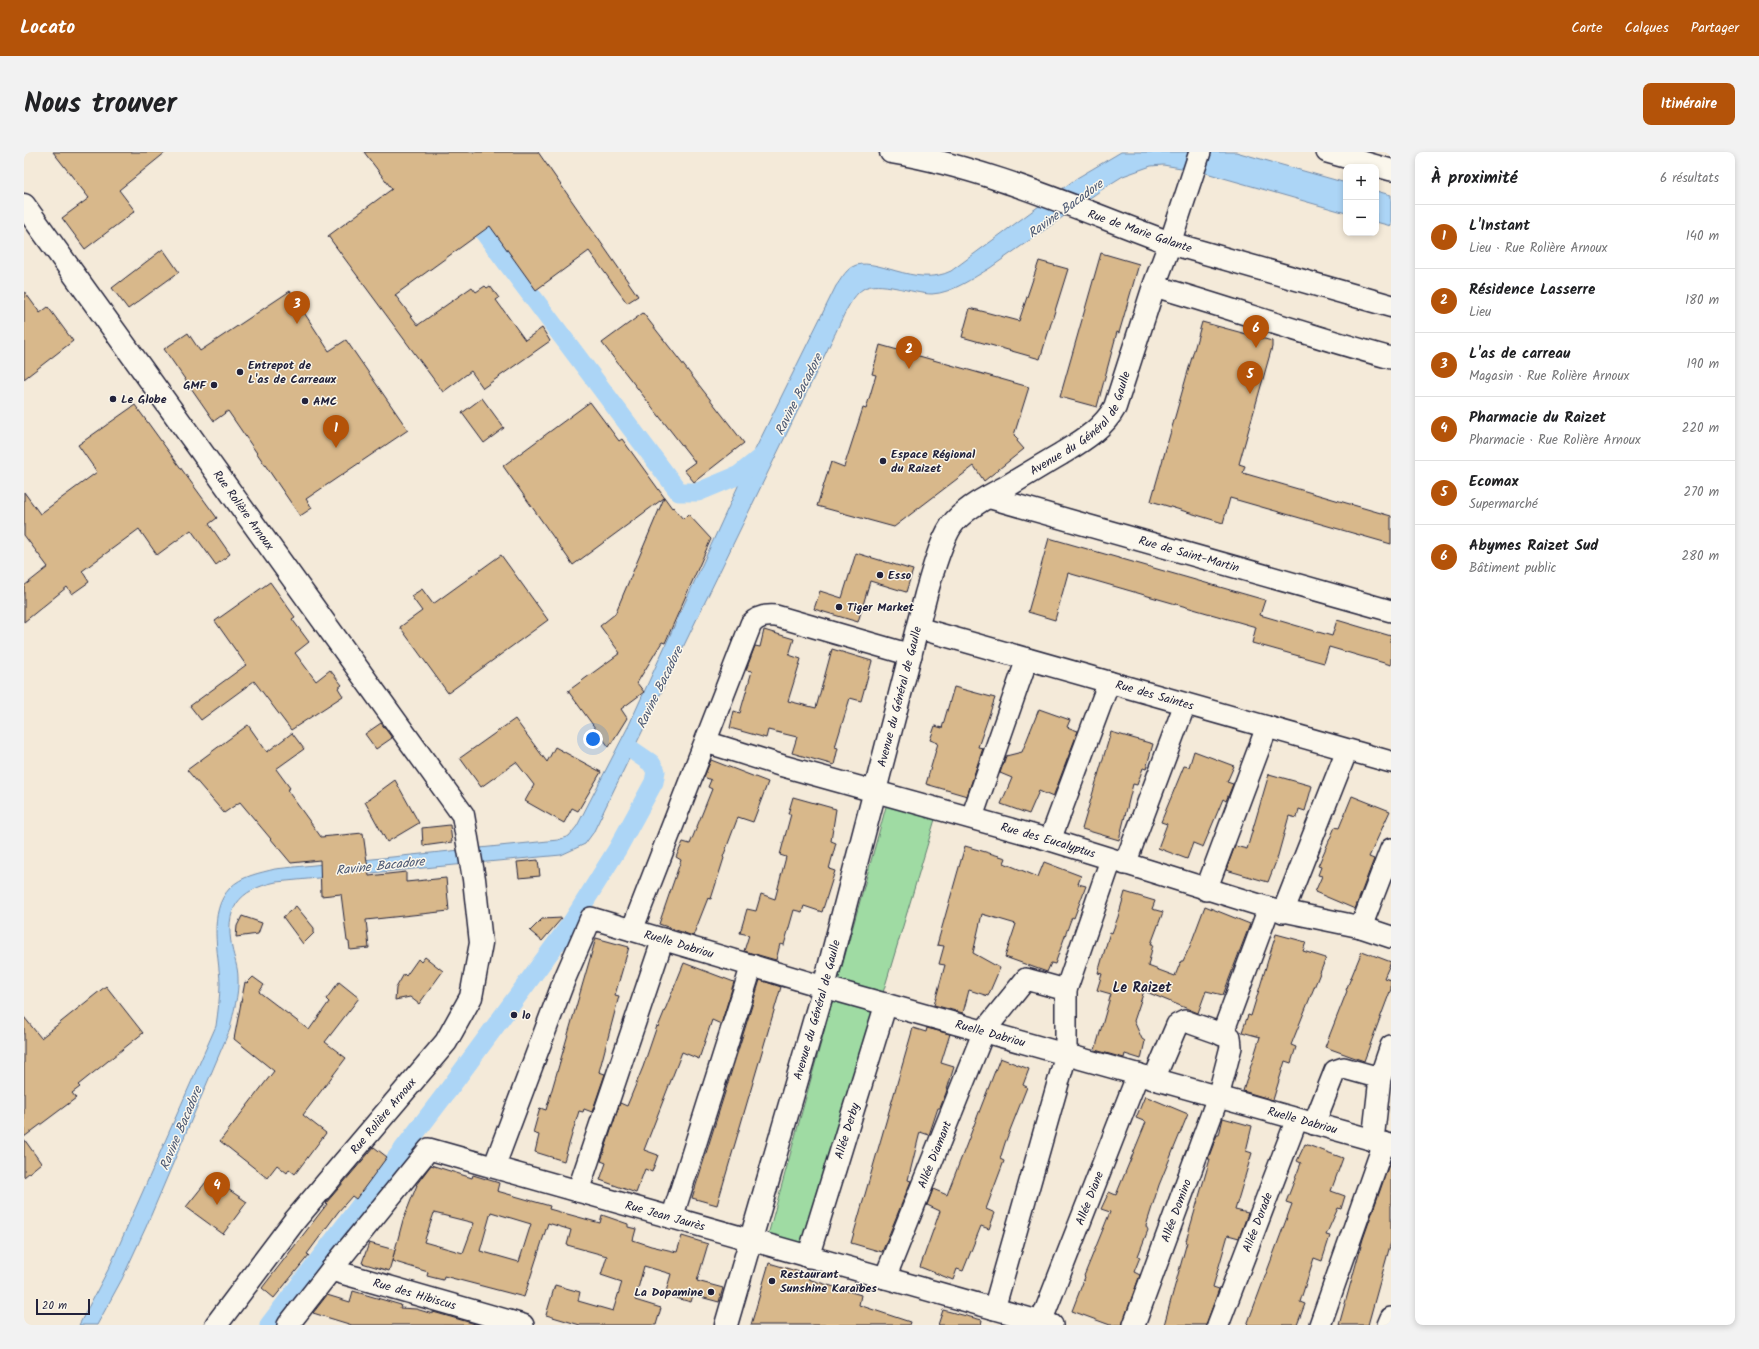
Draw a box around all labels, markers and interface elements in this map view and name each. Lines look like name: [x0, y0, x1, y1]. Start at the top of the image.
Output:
text: Locato: [20, 13, 75, 43]
text: Carte: [1571, 17, 1603, 39]
text: Calques: [1625, 17, 1669, 39]
text: Partager: [1691, 17, 1739, 39]
text: Nous trouver: [24, 82, 177, 127]
button: Itinéraire: [1643, 83, 1735, 125]
map controls: [1343, 164, 1379, 236]
button: +: [1343, 164, 1379, 200]
text: À proximité: [1431, 165, 1518, 192]
text: 6 résultats: [1660, 168, 1719, 189]
water label: Ravine Bacadore: [1024, 174, 1109, 244]
button: −: [1343, 200, 1379, 236]
street label: Rue de Marie Galante: [1085, 205, 1195, 258]
text: L'Instant: [1469, 214, 1530, 238]
text: 1: [1442, 226, 1446, 247]
text: 140 m: [1686, 226, 1719, 247]
text: Lieu · Rue Rolière Arnoux: [1469, 238, 1607, 259]
text: Résidence Lasserre: [1469, 278, 1595, 302]
text: 2: [1440, 290, 1448, 311]
text: 180 m: [1685, 290, 1719, 311]
pin: 3: [284, 291, 310, 324]
text: Lieu: [1469, 302, 1491, 323]
pin: 6: [1243, 315, 1269, 348]
pin: 2: [896, 336, 922, 369]
text: L'as de carreau: [1469, 342, 1570, 366]
water label: Ravine Bacadore: [770, 349, 829, 439]
text: 3: [1440, 354, 1448, 375]
text: 190 m: [1687, 354, 1719, 375]
place label: Entrepot de L'as de Carreaux: [248, 356, 337, 389]
pin: 5: [1237, 361, 1263, 394]
text: Magasin · Rue Rolière Arnoux: [1469, 366, 1629, 387]
marker: Entrepot de L'as de Carreaux: [235, 367, 245, 377]
street label: Avenue du Général de Gaulle: [1026, 368, 1136, 480]
place label: GMF: [183, 376, 207, 395]
marker: GMF: [209, 380, 219, 390]
place label: Le Globe: [121, 390, 167, 409]
place label: AMC: [313, 392, 337, 411]
marker: Le Globe: [108, 394, 118, 404]
marker: AMC: [300, 396, 310, 406]
text: Pharmacie du Raizet: [1469, 406, 1606, 430]
pin: 1: [323, 415, 349, 448]
text: 4: [1440, 418, 1448, 439]
text: 220 m: [1682, 418, 1719, 439]
text: Pharmacie · Rue Rolière Arnoux: [1469, 430, 1641, 451]
place label: Espace Régional du Raizet: [891, 445, 976, 478]
marker: Espace Régional du Raizet: [878, 456, 888, 466]
street label: Rue Rolière Arnoux: [208, 466, 279, 555]
text: Ecomax: [1469, 470, 1519, 494]
text: 5: [1441, 482, 1447, 503]
text: 270 m: [1683, 482, 1719, 503]
text: Supermarché: [1469, 494, 1538, 515]
street label: Rue de Saint-Martin: [1136, 531, 1241, 578]
text: Abymes Raizet Sud: [1469, 534, 1598, 558]
text: 6: [1440, 546, 1448, 567]
text: 280 m: [1682, 546, 1719, 567]
text: Bâtiment public: [1469, 558, 1556, 579]
place label: Esso: [888, 566, 912, 585]
marker: Esso: [875, 570, 885, 580]
place label: Tiger Market: [847, 598, 915, 617]
marker: Tiger Market: [834, 602, 844, 612]
street label: Avenue du Général de Gaulle: [872, 624, 927, 769]
water label: Ravine Bacadore: [631, 642, 690, 732]
street label: Rue des Saintes: [1113, 675, 1196, 716]
your location: [583, 729, 603, 749]
street label: Rue des Eucalyptus: [998, 818, 1098, 864]
water label: Ravine Bacadore: [335, 851, 427, 882]
street label: Ruelle Dabriou: [642, 925, 716, 964]
street label: Avenue du Général de Gaulle: [789, 937, 846, 1082]
district label: Le Raizet: [1113, 977, 1172, 999]
place label: lo: [522, 1006, 531, 1025]
marker: lo: [509, 1010, 519, 1020]
street label: Ruelle Dabriou: [953, 1015, 1028, 1053]
street label: Rue Rolière Arnoux: [346, 1073, 422, 1159]
water label: Ravine Bacadore: [154, 1082, 209, 1174]
street label: Allée Derby: [830, 1100, 865, 1161]
street label: Ruelle Dabriou: [1265, 1102, 1340, 1140]
street label: Allée Diamant: [913, 1118, 957, 1191]
street label: Allée Diane: [1071, 1168, 1109, 1228]
pin: 4: [204, 1172, 230, 1205]
street label: Allée Domino: [1156, 1176, 1197, 1245]
street label: Allée Dorade: [1238, 1189, 1278, 1255]
street label: Rue Jean Jaurès: [623, 1196, 707, 1237]
place label: Restaurant Sunshine Karaïbes: [780, 1265, 877, 1298]
street label: Rue des Hibiscus: [371, 1273, 458, 1315]
marker: Restaurant Sunshine Karaïbes: [767, 1276, 777, 1286]
place label: La Dopamine: [634, 1283, 703, 1302]
marker: La Dopamine: [706, 1287, 716, 1297]
scale bar: [36, 1297, 90, 1316]
text: 20 m: [42, 1297, 67, 1315]

